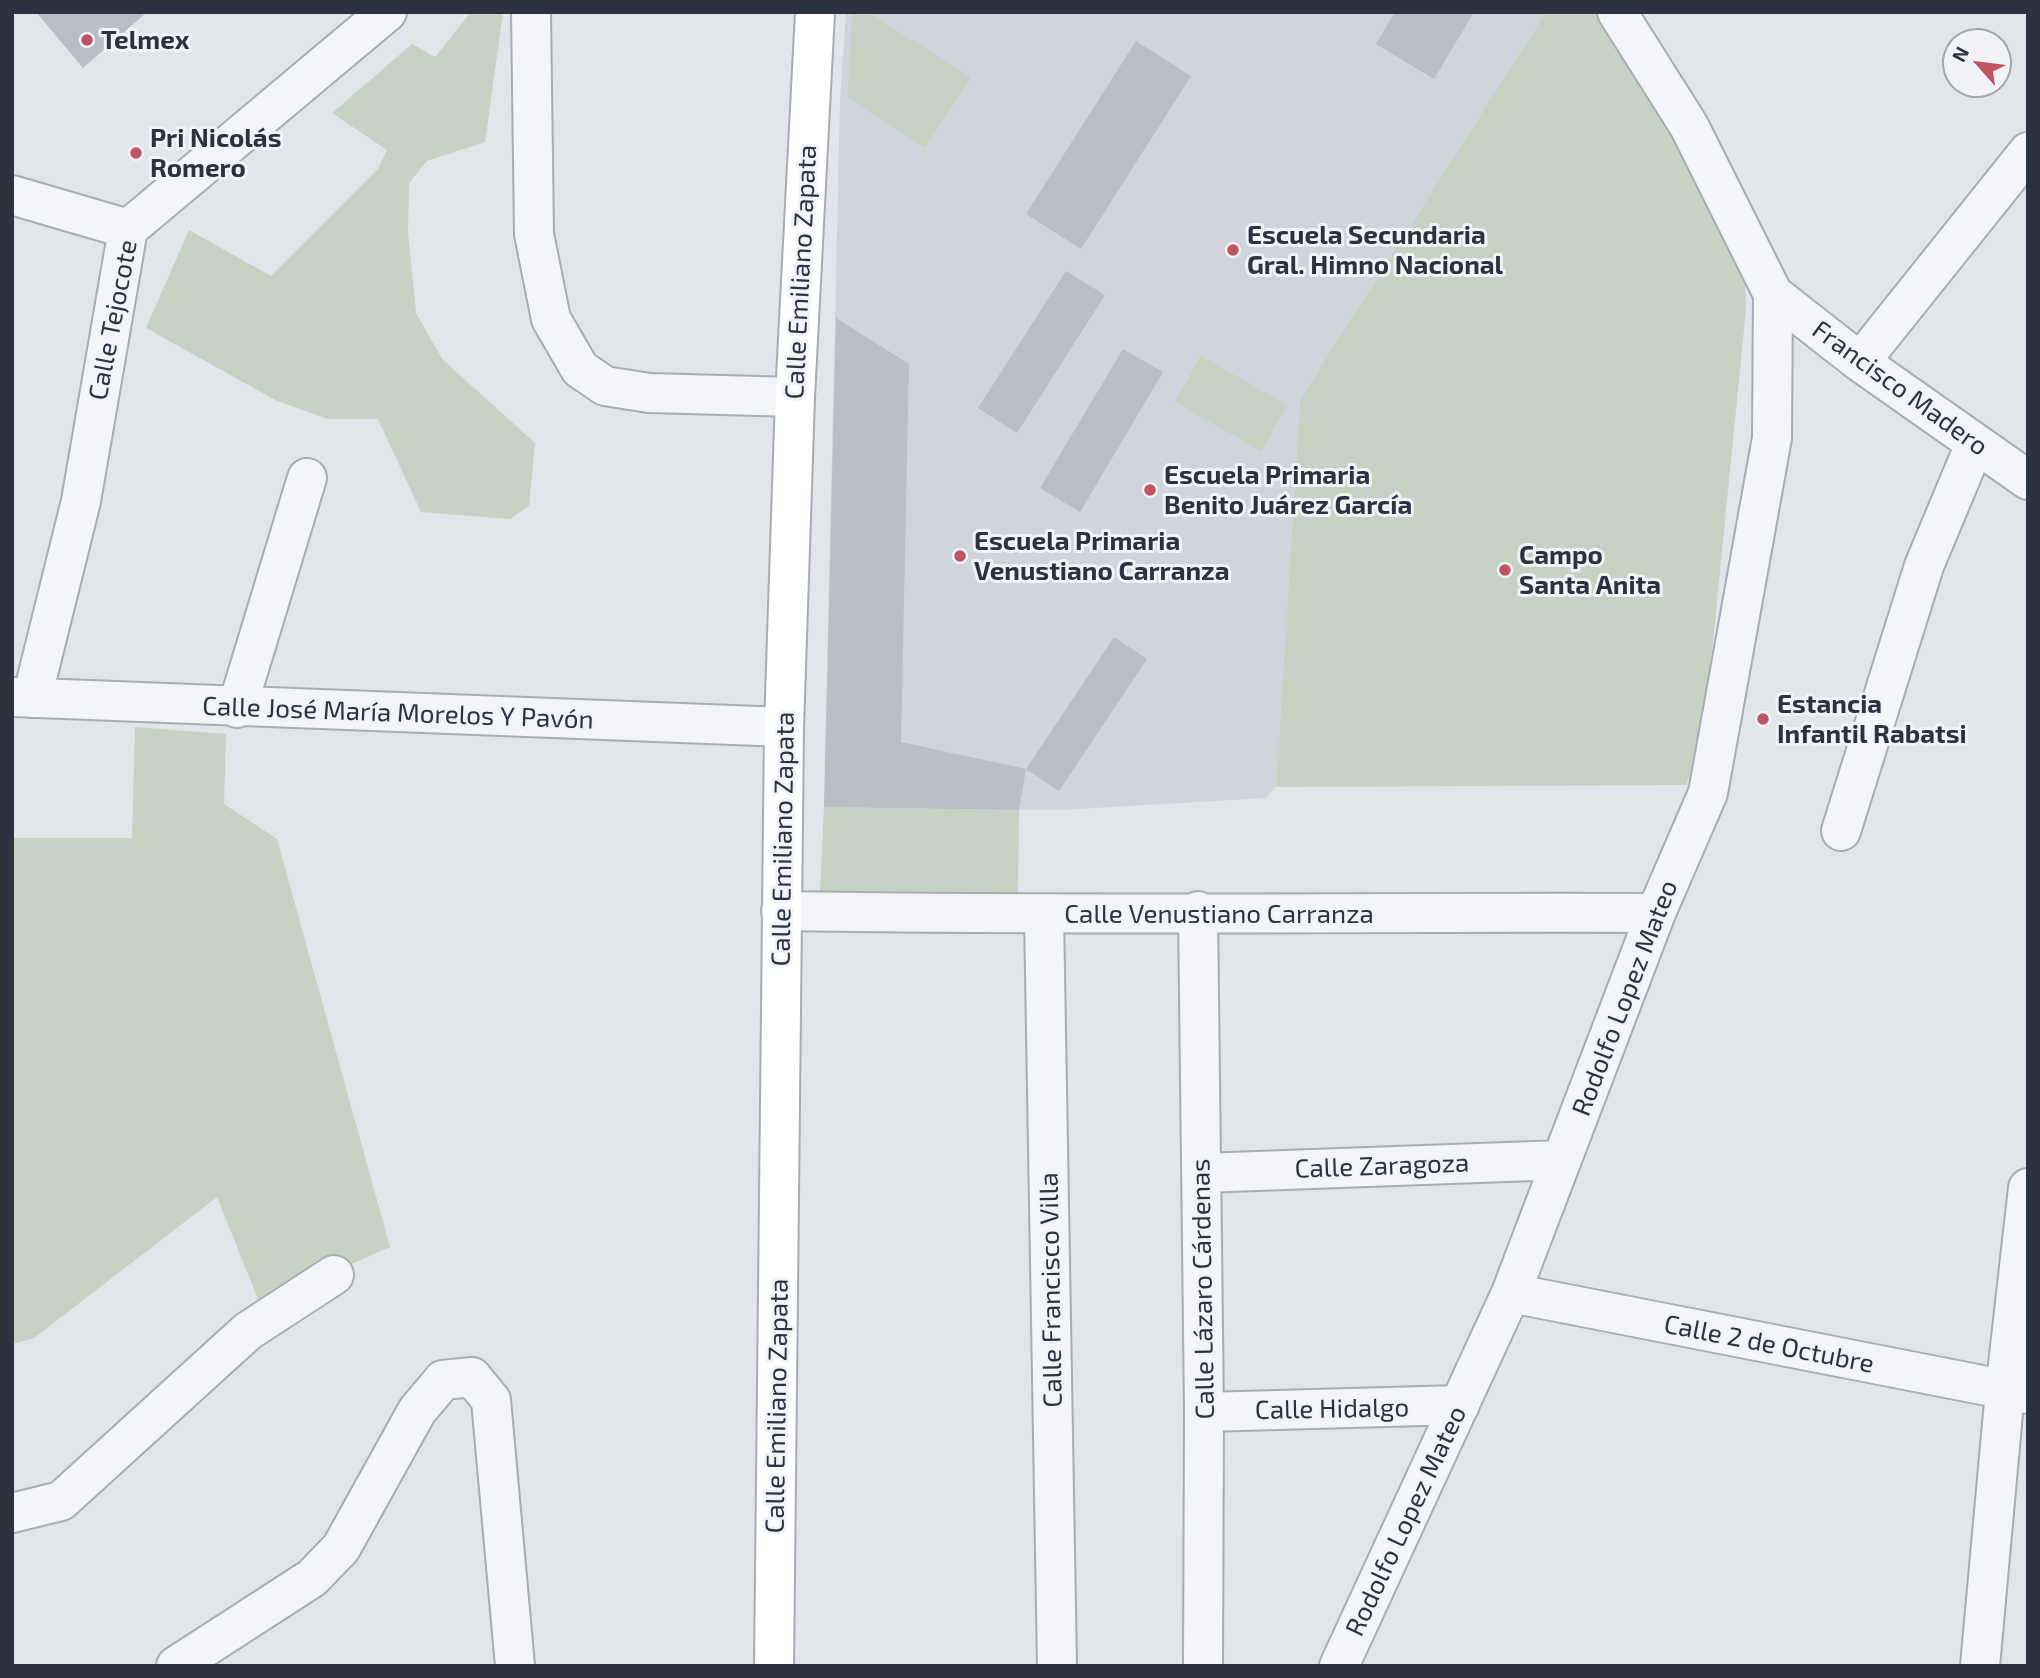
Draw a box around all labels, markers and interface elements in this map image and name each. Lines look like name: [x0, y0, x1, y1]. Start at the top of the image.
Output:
place label: Telmex: [101, 24, 190, 56]
north arrow: [1942, 28, 2012, 98]
marker: Telmex: [79, 32, 95, 48]
text: N: [1946, 42, 1973, 65]
place label: Pri Nicolás Romero: [150, 122, 281, 184]
street label: Calle Emiliano Zapata: [779, 144, 823, 400]
marker: Pri Nicolás Romero: [128, 145, 144, 161]
place label: Escuela Secundaria Gral. Himno Nacional: [1247, 219, 1503, 280]
street label: Calle Tejocote: [82, 237, 144, 403]
marker: Escuela Secundaria Gral. Himno Nacional: [1225, 242, 1241, 258]
street label: Francisco Madero: [1806, 314, 1994, 462]
place label: Escuela Primaria Benito Juárez García: [1164, 459, 1412, 520]
marker: Escuela Primaria Benito Juárez García: [1142, 482, 1158, 498]
place label: Escuela Primaria Venustiano Carranza: [974, 525, 1230, 586]
place label: Campo Santa Anita: [1519, 539, 1661, 600]
marker: Escuela Primaria Venustiano Carranza: [952, 548, 968, 564]
marker: Campo Santa Anita: [1497, 562, 1513, 578]
place label: Estancia Infantil Rabatsi: [1777, 688, 1967, 750]
street label: Calle José María Morelos Y Pavón: [202, 691, 594, 735]
street label: Calle Emiliano Zapata: [765, 711, 801, 967]
marker: Estancia Infantil Rabatsi: [1755, 711, 1771, 727]
street label: Rodolfo Lopez Mateo: [1566, 876, 1684, 1120]
street label: Calle Venustiano Carranza: [1064, 898, 1374, 930]
street label: Calle Zaragoza: [1294, 1147, 1470, 1185]
street label: Calle Lázaro Cárdenas: [1185, 1158, 1221, 1420]
street label: Calle Francisco Villa: [1033, 1172, 1069, 1408]
street label: Calle Emiliano Zapata: [759, 1278, 795, 1534]
street label: Calle 2 de Octubre: [1661, 1308, 1877, 1380]
street label: Calle Hidalgo: [1255, 1392, 1409, 1426]
street label: Rodolfo Lopez Mateo: [1339, 1401, 1473, 1641]

